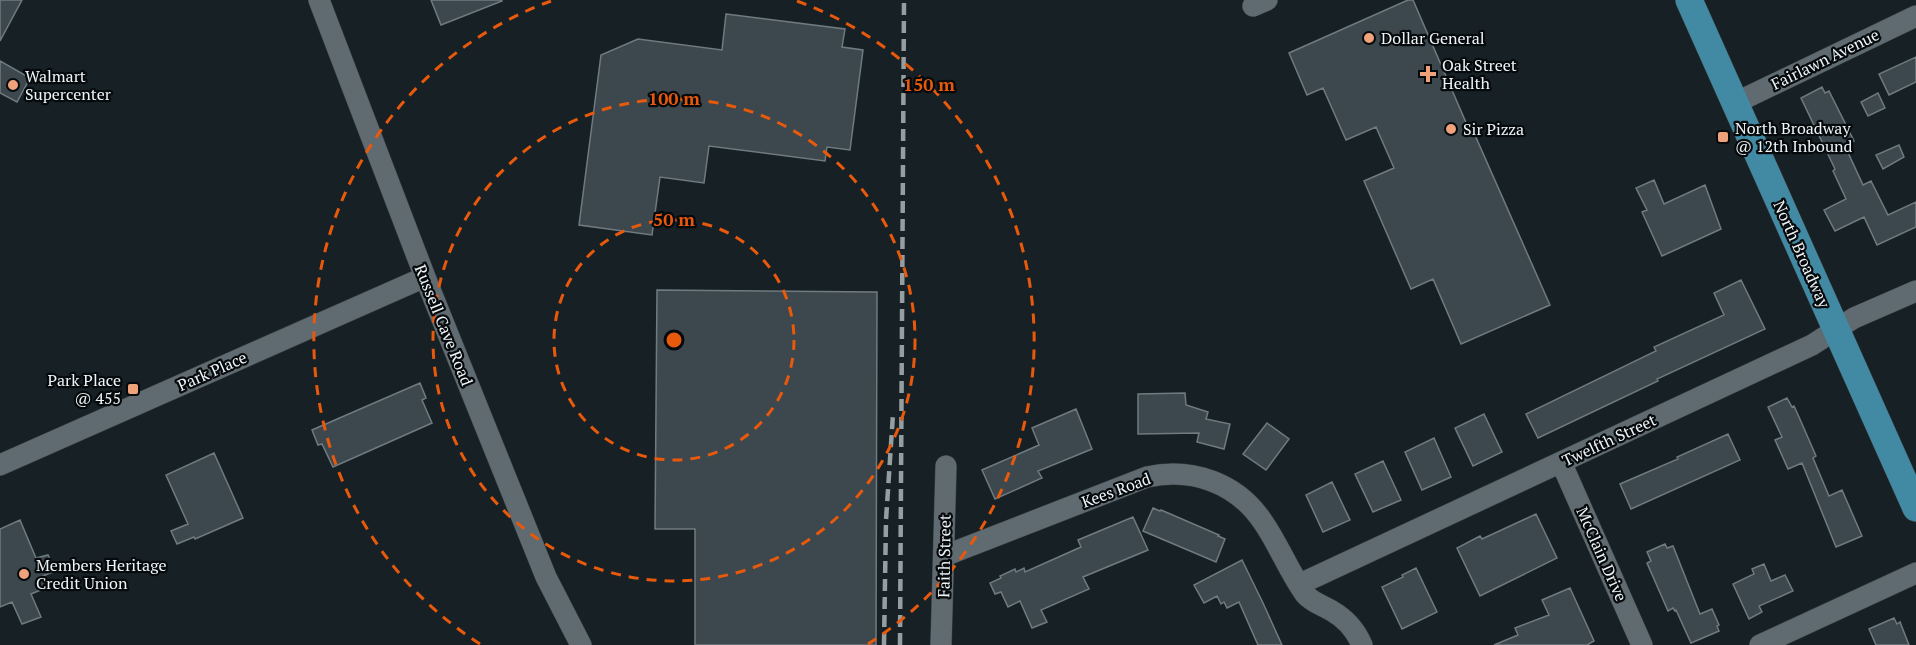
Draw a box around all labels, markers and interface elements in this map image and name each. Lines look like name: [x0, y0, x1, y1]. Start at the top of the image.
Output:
street label: Fairlawn Avenue: [1767, 23, 1883, 95]
place label: Dollar General: [1381, 27, 1485, 49]
marker: Dollar General: [1362, 31, 1376, 45]
place label: Oak Street Health: [1442, 54, 1517, 94]
place label: Walmart Supercenter: [25, 65, 112, 105]
marker: Oak Street Health: [1419, 65, 1437, 83]
text: 150 m: [903, 72, 955, 96]
marker: Walmart Supercenter: [6, 78, 20, 92]
text: 100 m: [648, 86, 700, 110]
place label: North Broadway @ 12th Inbound: [1735, 117, 1853, 157]
place label: Sir Pizza: [1463, 118, 1524, 140]
marker: Sir Pizza: [1444, 122, 1458, 136]
marker: North Broadway @ 12th Inbound: [1716, 130, 1730, 144]
street label: North Broadway: [1768, 197, 1836, 312]
text: 50 m: [653, 207, 695, 231]
street label: Russell Cave Road: [410, 261, 478, 389]
centre of rings: [664, 330, 684, 350]
street label: Park Place: [174, 346, 250, 396]
place label: Park Place @ 455: [47, 369, 121, 409]
marker: Park Place @ 455: [126, 382, 140, 396]
street label: Twelfth Street: [1558, 409, 1660, 471]
street label: Kees Road: [1078, 467, 1154, 513]
street label: McClain Drive: [1571, 503, 1633, 605]
street label: Faith Street: [932, 514, 956, 598]
place label: Members Heritage Credit Union: [36, 554, 167, 594]
marker: Members Heritage Credit Union: [17, 567, 31, 581]

